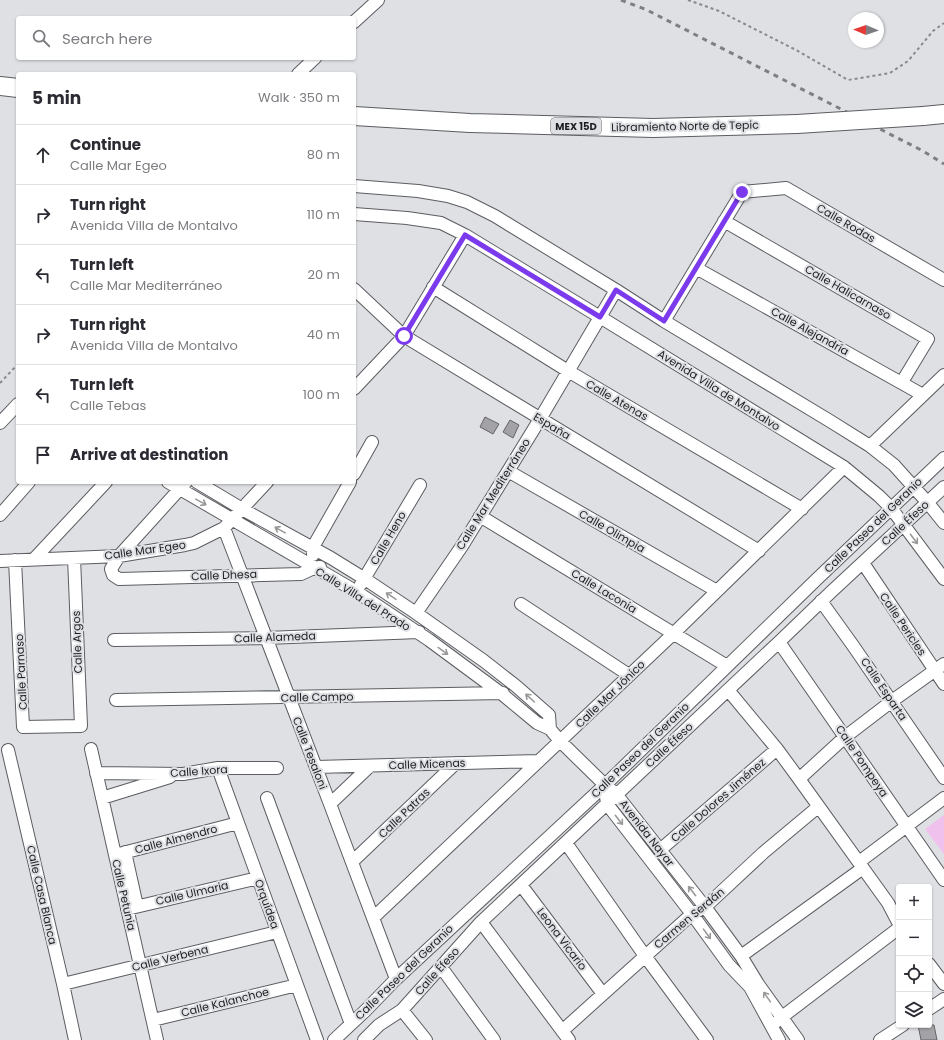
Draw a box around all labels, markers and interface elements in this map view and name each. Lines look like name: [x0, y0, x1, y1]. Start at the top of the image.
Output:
north arrow: [848, 12, 884, 48]
search box: [16, 16, 356, 60]
icon: search: [30, 27, 52, 49]
text: Search here: [62, 28, 152, 49]
text: 5 min: [32, 86, 81, 110]
text: Walk · 350 m: [258, 88, 340, 107]
street label: Libramiento Norte de Tepic: [611, 117, 759, 135]
road number: MEX 15D: [551, 118, 601, 134]
text: Continue: [70, 134, 141, 155]
icon: ahead: [32, 144, 54, 166]
text: 80 m: [307, 145, 340, 164]
text: Calle Mar Egeo: [70, 156, 167, 175]
route end: [733, 183, 751, 201]
text: Turn right: [70, 194, 146, 215]
street label: Calle Rodas: [814, 200, 879, 246]
icon: right: [32, 204, 54, 226]
text: 110 m: [307, 205, 340, 224]
text: Avenida Villa de Montalvo: [70, 216, 238, 235]
text: Turn left: [70, 254, 134, 275]
street label: Calle Halicarnaso: [802, 261, 894, 323]
icon: left: [32, 264, 54, 286]
text: 20 m: [307, 265, 340, 284]
text: Calle Mar Mediterráneo: [70, 276, 222, 295]
street label: Calle Alejandría: [768, 303, 852, 359]
text: Turn right: [70, 314, 146, 335]
icon: right: [32, 324, 54, 346]
text: 40 m: [307, 325, 340, 344]
route start: [395, 327, 413, 345]
text: Avenida Villa de Montalvo: [70, 336, 238, 355]
street label: Avenida Villa de Montalvo: [655, 346, 783, 434]
text: Turn left: [70, 374, 134, 395]
street label: Calle Atenas: [583, 376, 651, 424]
icon: left: [32, 384, 54, 406]
text: 100 m: [303, 385, 340, 404]
text: Calle Tebas: [70, 396, 146, 415]
street label: España: [530, 409, 574, 443]
street label: Calle Mar Mediterráneo: [452, 435, 534, 553]
icon: arrive: [32, 444, 54, 466]
text: Arrive at destination: [70, 444, 228, 465]
street label: Calle Paseo del Geranio: [820, 474, 926, 576]
street label: Calle Éfeso: [878, 497, 932, 549]
one-way arrow: [195, 498, 207, 506]
street label: Calle Olimpia: [576, 506, 648, 556]
street label: Calle Heno: [366, 508, 410, 568]
one-way arrow: [274, 525, 286, 533]
one-way arrow: [910, 534, 918, 545]
street label: Calle Mar Egeo: [103, 536, 187, 564]
street label: Calle Villa del Prado: [312, 563, 414, 635]
street label: Calle Laconia: [568, 565, 640, 617]
street label: Calle Dhesa: [191, 566, 257, 584]
street label: Calle Pericles: [876, 589, 930, 659]
one-way arrow: [386, 592, 397, 601]
street label: Calle Argos: [68, 610, 86, 674]
street label: Calle Alameda: [234, 628, 316, 646]
street label: Calle Parnaso: [11, 634, 31, 710]
one-way arrow: [437, 646, 448, 655]
street label: Calle Esparta: [857, 654, 911, 724]
street label: Calle Mar Jónico: [572, 657, 648, 731]
street label: Calle Campo: [280, 688, 354, 706]
one-way arrow: [525, 694, 535, 703]
street label: Calle Paseo del Geranio: [587, 699, 693, 801]
street label: Calle Tesaloni: [289, 714, 331, 792]
street label: Calle Éfeso: [642, 719, 696, 771]
street label: Calle Pompeya: [832, 722, 892, 800]
street label: Calle Dolores Jiménez: [667, 754, 769, 846]
street label: Calle Micenas: [388, 755, 466, 773]
street label: Calle Ixora: [170, 761, 228, 781]
street label: Calle Patras: [375, 784, 434, 842]
street label: Avenida Nayar: [616, 796, 678, 870]
one-way arrow: [615, 814, 624, 825]
street label: Calle Almendro: [133, 820, 219, 858]
street label: Calle Casa Blanca: [23, 844, 61, 946]
street label: Calle Petunia: [108, 858, 140, 932]
street label: Calle Ulmaria: [154, 877, 230, 909]
street label: Orquídea: [251, 877, 283, 931]
street label: Carmen Serdán: [650, 884, 728, 952]
map controls: [896, 884, 932, 1028]
button: +: [896, 884, 932, 920]
one-way arrow: [688, 885, 696, 896]
street label: Leona Vicario: [533, 905, 591, 973]
button: −: [896, 920, 932, 956]
street label: Calle Paseo del Geranio: [351, 921, 457, 1023]
one-way arrow: [703, 928, 711, 939]
street label: Calle Verbena: [130, 941, 210, 975]
street label: Calle Éfeso: [411, 943, 463, 999]
button: locate: [896, 956, 932, 992]
street label: Calle Kalanchoe: [179, 983, 271, 1021]
one-way arrow: [763, 991, 771, 1002]
button: layers: [896, 992, 932, 1028]

